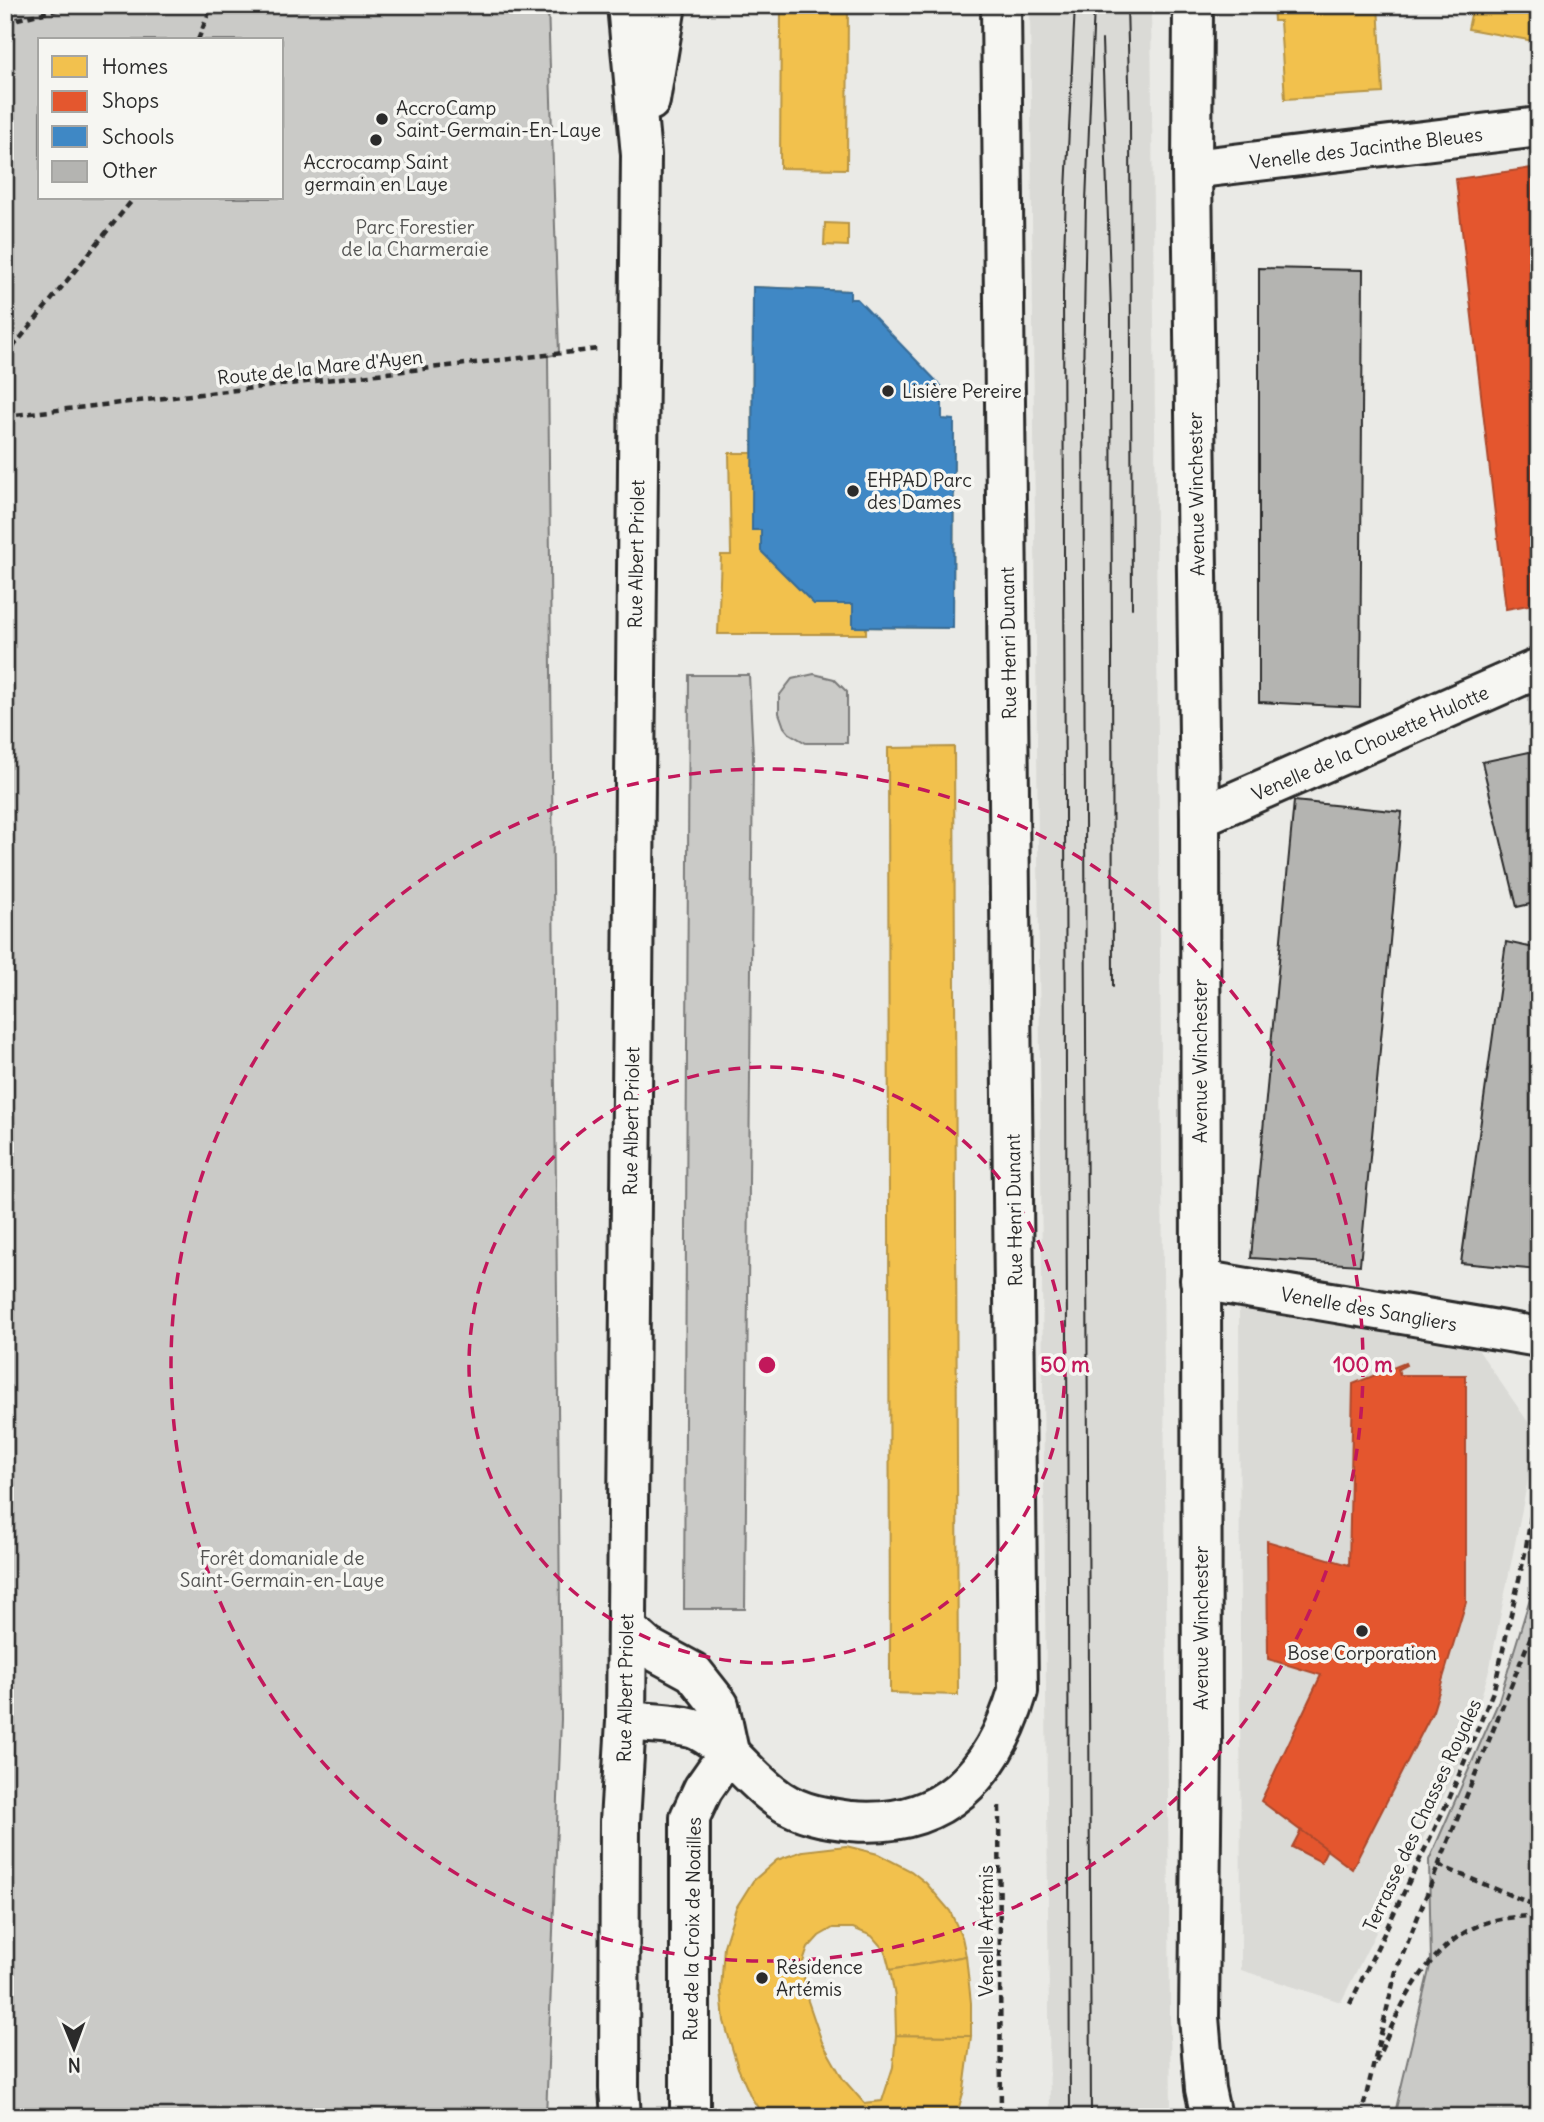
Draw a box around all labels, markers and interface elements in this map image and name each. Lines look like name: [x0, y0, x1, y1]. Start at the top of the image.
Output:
legend: [38, 38, 284, 200]
text: Homes: [102, 53, 168, 80]
text: Shops: [102, 87, 159, 114]
place label: AccroCamp Saint-Germain-En-Laye: [396, 96, 601, 142]
marker: AccroCamp Saint-Germain-En-Laye: [374, 111, 390, 127]
street label: Venelle des Jacinthe Bleues: [1248, 122, 1484, 174]
text: Schools: [102, 123, 174, 150]
marker: Accrocamp Saint germain en Laye: [368, 132, 384, 148]
place label: Accrocamp Saint germain en Laye: [304, 150, 448, 196]
text: Other: [102, 157, 158, 184]
park label: Parc Forestier de la Charmeraie: [341, 215, 489, 261]
street label: Route de la Mare d'Ayen: [216, 344, 424, 390]
place label: Lisière Pereire: [902, 379, 1022, 403]
marker: Lisière Pereire: [880, 383, 896, 399]
street label: Avenue Winchester: [1183, 411, 1209, 576]
place label: EHPAD Parc des Dames: [867, 468, 972, 514]
street label: Rue Albert Priolet: [623, 479, 649, 629]
marker: EHPAD Parc des Dames: [845, 483, 861, 499]
street label: Rue Henri Dunant: [995, 566, 1021, 720]
street label: Venelle de la Chouette Hulotte: [1248, 680, 1492, 806]
street label: Avenue Winchester: [1188, 979, 1212, 1143]
street label: Rue Albert Priolet: [618, 1046, 644, 1196]
street label: Rue Henri Dunant: [1001, 1133, 1027, 1287]
street label: Venelle des Sangliers: [1279, 1282, 1459, 1336]
text: 50 m: [1040, 1351, 1090, 1378]
text: 100 m: [1333, 1351, 1393, 1378]
centre of rings: [755, 1353, 779, 1377]
park label: Forêt domaniale de Saint-Germain-en-Laye: [180, 1546, 384, 1592]
street label: Avenue Winchester: [1189, 1546, 1213, 1710]
street label: Rue Albert Priolet: [612, 1613, 638, 1763]
marker: Bose Corporation: [1354, 1623, 1370, 1639]
place label: Bose Corporation: [1287, 1641, 1437, 1665]
street label: Terrasse des Chasses Royales: [1357, 1695, 1487, 1935]
street label: Rue de la Croix de Noailles: [678, 1817, 706, 2041]
street label: Venelle Artémis: [974, 1865, 998, 1997]
place label: Résidence Artémis: [776, 1955, 863, 2001]
marker: Résidence Artémis: [754, 1970, 770, 1986]
north arrow: [38, 2014, 108, 2084]
text: N: [68, 2053, 81, 2077]

